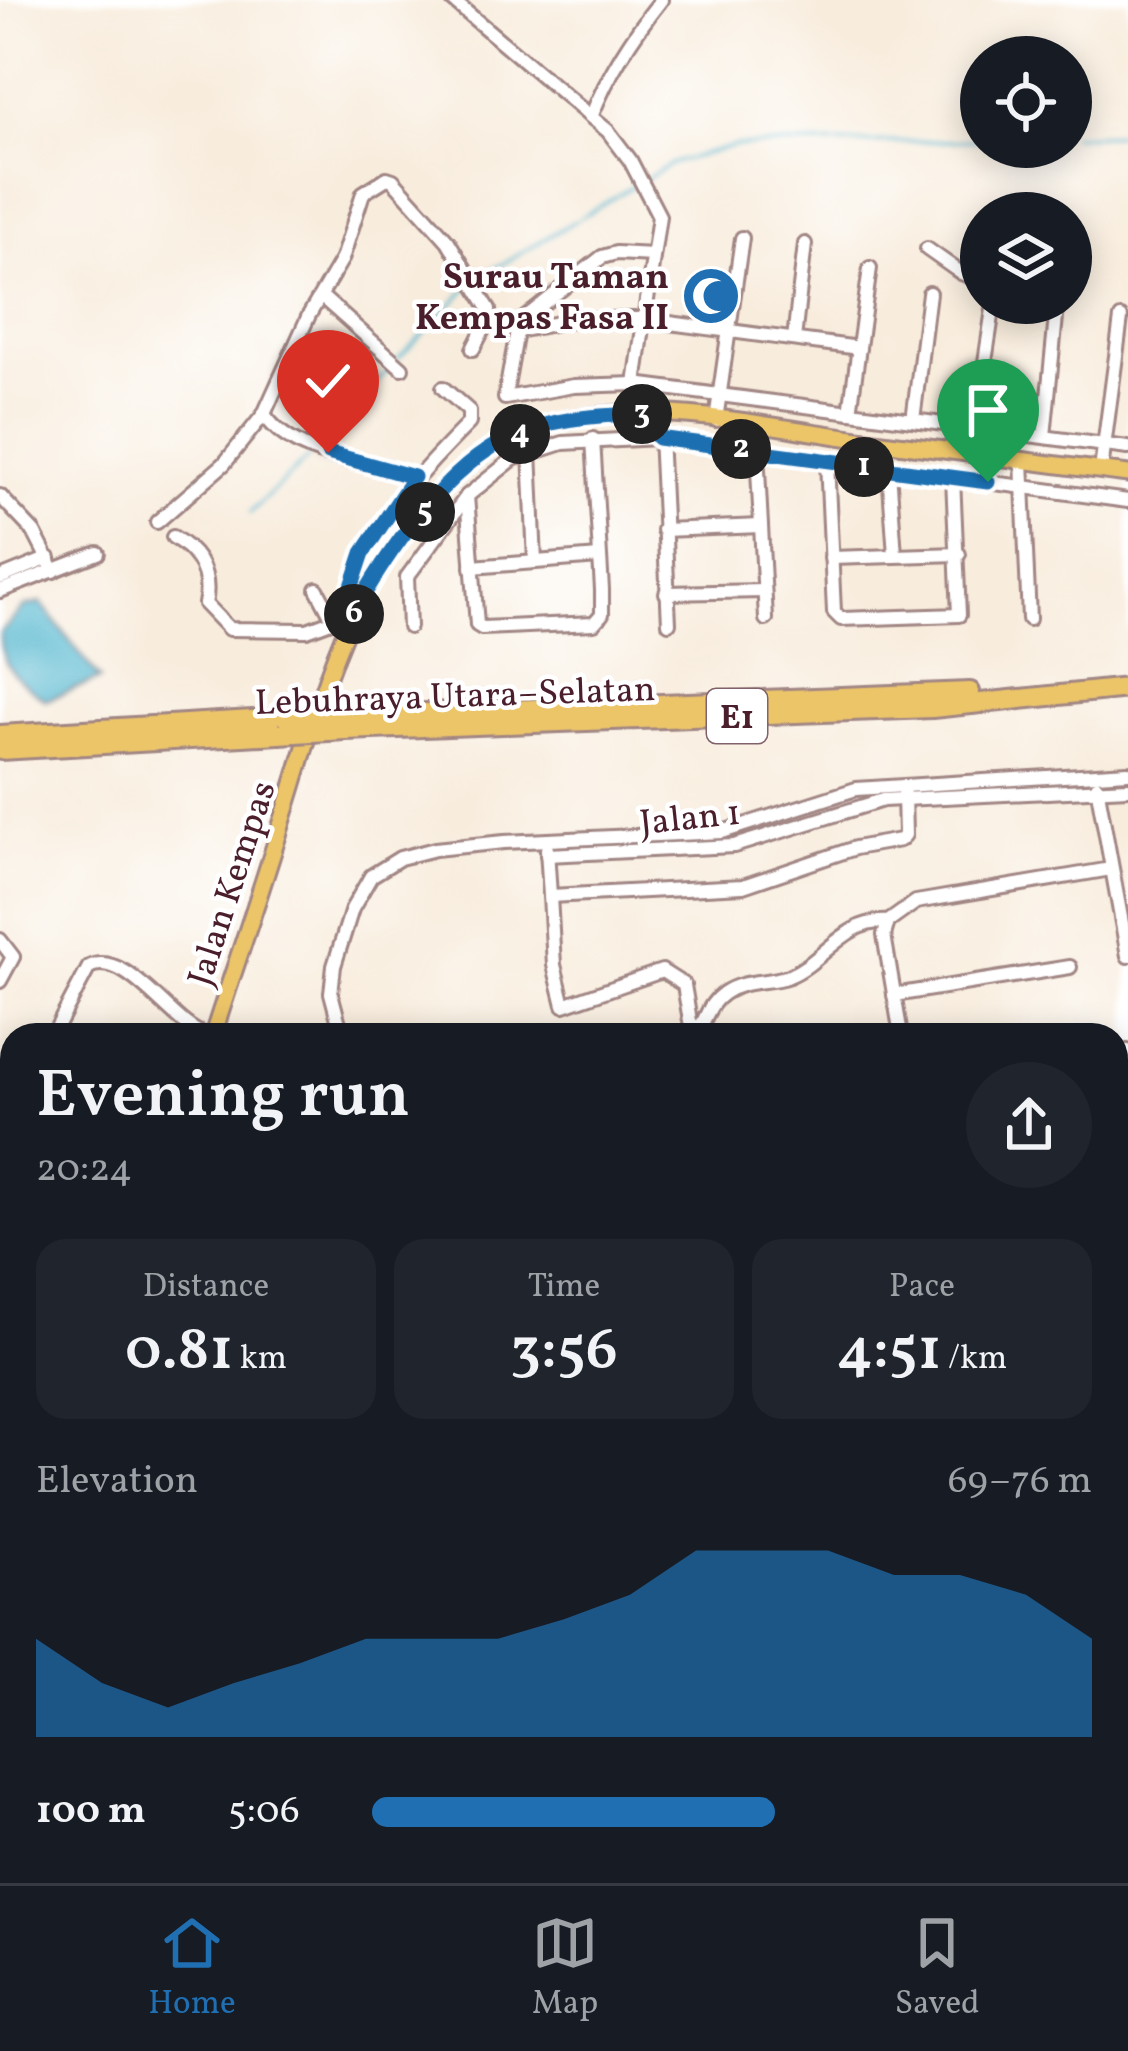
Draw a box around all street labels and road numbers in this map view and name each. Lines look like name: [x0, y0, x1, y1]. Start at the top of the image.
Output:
street label: Lebuhraya Utara–Selatan: [254, 666, 656, 730]
road number: E1: [707, 689, 767, 743]
street label: Jalan Kempas: [177, 775, 290, 993]
street label: Jalan 1: [638, 790, 743, 850]

